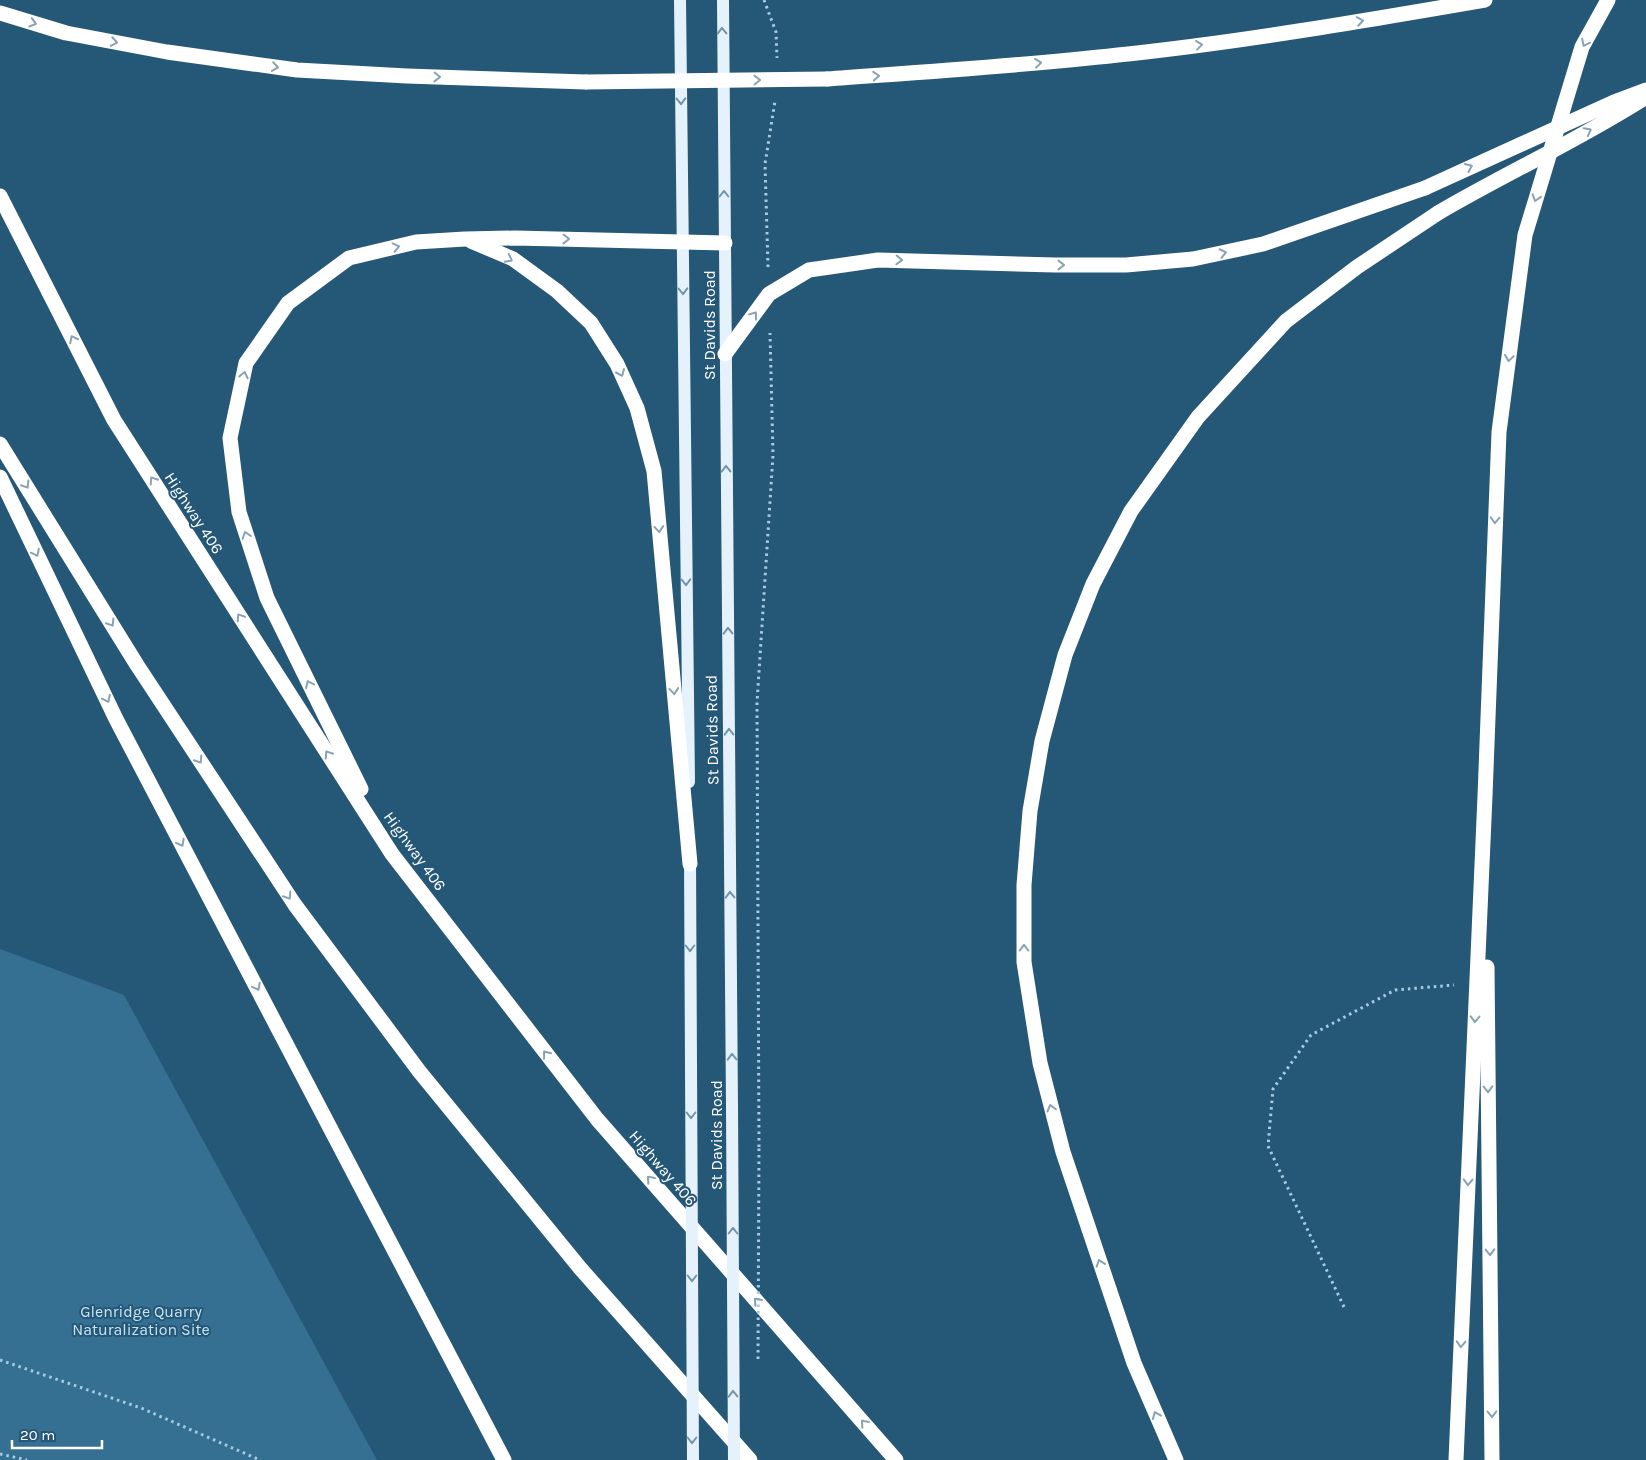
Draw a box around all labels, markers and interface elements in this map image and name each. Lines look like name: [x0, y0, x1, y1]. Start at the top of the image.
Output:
one-way arrow: [1355, 17, 1364, 27]
one-way arrow: [29, 18, 37, 28]
one-way arrow: [717, 27, 727, 35]
one-way arrow: [110, 36, 119, 46]
one-way arrow: [1581, 38, 1591, 47]
one-way arrow: [1195, 40, 1203, 51]
one-way arrow: [1034, 58, 1042, 69]
one-way arrow: [271, 61, 279, 72]
one-way arrow: [872, 70, 880, 81]
one-way arrow: [433, 71, 441, 82]
one-way arrow: [754, 75, 762, 85]
one-way arrow: [676, 98, 686, 105]
one-way arrow: [1582, 127, 1591, 137]
one-way arrow: [1464, 163, 1473, 174]
one-way arrow: [719, 190, 729, 198]
one-way arrow: [1532, 193, 1542, 202]
one-way arrow: [562, 234, 570, 244]
one-way arrow: [392, 242, 401, 253]
one-way arrow: [1218, 248, 1227, 259]
one-way arrow: [504, 253, 513, 263]
one-way arrow: [895, 255, 903, 265]
one-way arrow: [1058, 260, 1065, 270]
street label: St Davids Road: [700, 270, 719, 380]
one-way arrow: [678, 287, 688, 295]
one-way arrow: [748, 311, 757, 321]
one-way arrow: [69, 335, 79, 344]
one-way arrow: [1504, 353, 1514, 362]
one-way arrow: [615, 368, 626, 377]
one-way arrow: [238, 371, 248, 380]
one-way arrow: [721, 465, 731, 472]
street label: Highway 406: [161, 469, 227, 557]
one-way arrow: [149, 476, 159, 485]
one-way arrow: [19, 480, 29, 489]
one-way arrow: [1490, 516, 1501, 524]
one-way arrow: [654, 526, 665, 534]
one-way arrow: [242, 531, 252, 539]
one-way arrow: [30, 548, 40, 557]
one-way arrow: [681, 578, 691, 586]
one-way arrow: [237, 613, 247, 622]
one-way arrow: [105, 618, 115, 627]
one-way arrow: [723, 627, 733, 635]
street label: St Davids Road: [702, 675, 722, 785]
one-way arrow: [305, 680, 315, 689]
one-way arrow: [668, 687, 679, 695]
one-way arrow: [100, 694, 111, 703]
one-way arrow: [724, 728, 734, 736]
one-way arrow: [325, 750, 334, 759]
one-way arrow: [193, 755, 203, 764]
street label: Highway 406: [380, 808, 450, 894]
one-way arrow: [175, 838, 185, 847]
one-way arrow: [282, 890, 292, 899]
one-way arrow: [725, 891, 735, 898]
one-way arrow: [685, 944, 696, 952]
one-way arrow: [1019, 944, 1029, 952]
one-way arrow: [251, 982, 261, 991]
one-way arrow: [1470, 1016, 1481, 1024]
one-way arrow: [543, 1050, 552, 1059]
one-way arrow: [727, 1053, 737, 1061]
street label: St Davids Road: [707, 1080, 726, 1190]
one-way arrow: [1483, 1086, 1493, 1094]
one-way arrow: [1047, 1104, 1057, 1112]
one-way arrow: [686, 1112, 697, 1120]
street label: Highway 406: [625, 1127, 701, 1209]
one-way arrow: [647, 1176, 655, 1185]
one-way arrow: [1463, 1178, 1474, 1186]
one-way arrow: [728, 1227, 738, 1235]
one-way arrow: [1485, 1248, 1495, 1256]
one-way arrow: [1096, 1259, 1106, 1268]
one-way arrow: [687, 1274, 697, 1282]
one-way arrow: [753, 1298, 762, 1307]
park label: Glenridge Quarry Naturalization Site: [72, 1302, 210, 1339]
one-way arrow: [1456, 1340, 1467, 1348]
one-way arrow: [728, 1390, 738, 1398]
one-way arrow: [1152, 1411, 1163, 1420]
one-way arrow: [1487, 1411, 1497, 1419]
scale bar: [12, 1418, 102, 1450]
one-way arrow: [861, 1420, 870, 1429]
text: 20 m: [20, 1426, 55, 1444]
one-way arrow: [687, 1437, 697, 1445]

